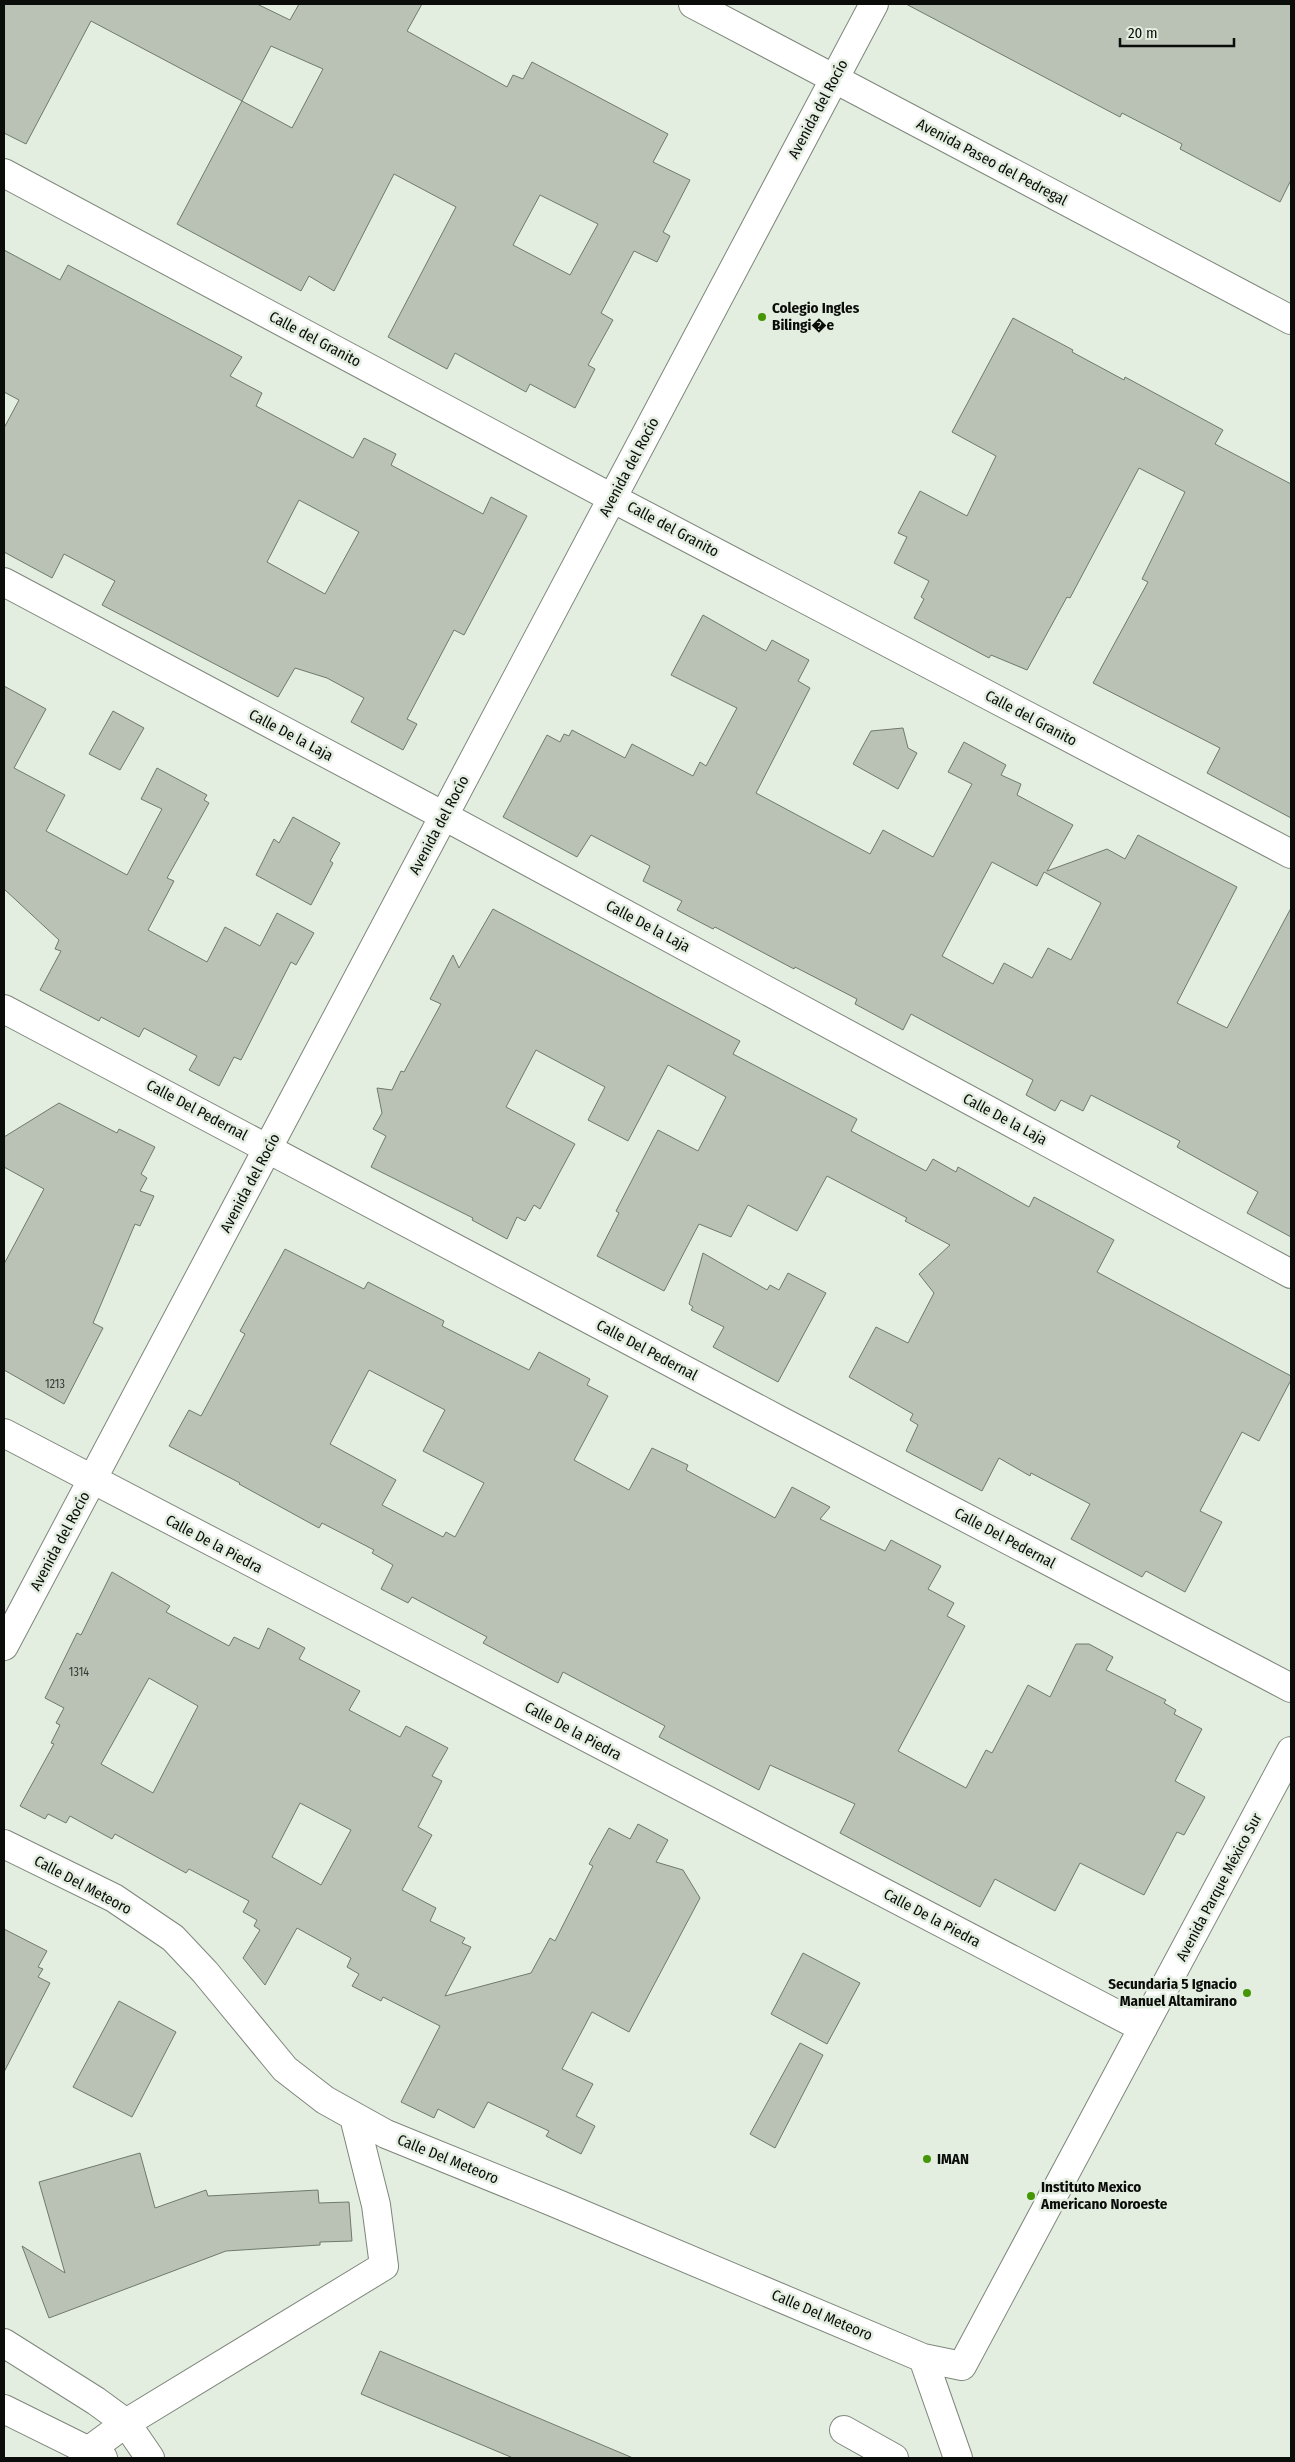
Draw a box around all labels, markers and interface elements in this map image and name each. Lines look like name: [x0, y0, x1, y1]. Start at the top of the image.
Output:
scale bar: [1120, 15, 1234, 47]
text: 20 m: [1128, 24, 1158, 42]
street label: Avenida del Rocío: [784, 56, 852, 162]
street label: Avenida Paseo del Pedregal: [914, 115, 1070, 209]
place label: Colegio Ingles Bilingi�e: [772, 299, 860, 334]
street label: Calle del Granito: [266, 307, 364, 371]
marker: Colegio Ingles Bilingi�e: [756, 311, 768, 323]
street label: Avenida del Rocío: [595, 414, 663, 520]
street label: Calle del Granito: [624, 497, 722, 561]
street label: Calle del Granito: [982, 686, 1080, 750]
street label: Calle De la Laja: [246, 705, 336, 765]
street label: Avenida del Rocío: [405, 772, 473, 878]
street label: Calle De la Laja: [603, 896, 693, 956]
street label: Calle Del Pedernal: [143, 1076, 251, 1144]
street label: Calle De la Laja: [960, 1089, 1050, 1149]
street label: Avenida del Rocío: [216, 1130, 284, 1236]
street label: Calle Del Pedernal: [593, 1316, 701, 1384]
house number: 1213: [45, 1377, 65, 1391]
street label: Avenida del Rocío: [26, 1488, 94, 1594]
street label: Calle Del Pedernal: [951, 1504, 1059, 1572]
street label: Calle De la Piedra: [163, 1511, 265, 1577]
house number: 1314: [69, 1665, 89, 1679]
street label: Calle De la Piedra: [522, 1698, 624, 1764]
street label: Avenida Parque México Sur: [1172, 1809, 1266, 1964]
street label: Calle Del Meteoro: [31, 1852, 135, 1918]
street label: Calle De la Piedra: [881, 1885, 983, 1951]
place label: Secundaria 5 Ignacio Manuel Altamirano: [1108, 1975, 1237, 2010]
marker: Secundaria 5 Ignacio Manuel Altamirano: [1241, 1987, 1253, 1999]
street label: Calle Del Meteoro: [395, 2130, 501, 2188]
place label: IMAN: [937, 2150, 969, 2168]
marker: IMAN: [921, 2153, 933, 2165]
place label: Instituto Mexico Americano Noroeste: [1040, 2178, 1168, 2213]
marker: Instituto Mexico Americano Noroeste: [1025, 2190, 1037, 2202]
street label: Calle Del Meteoro: [769, 2286, 875, 2344]

